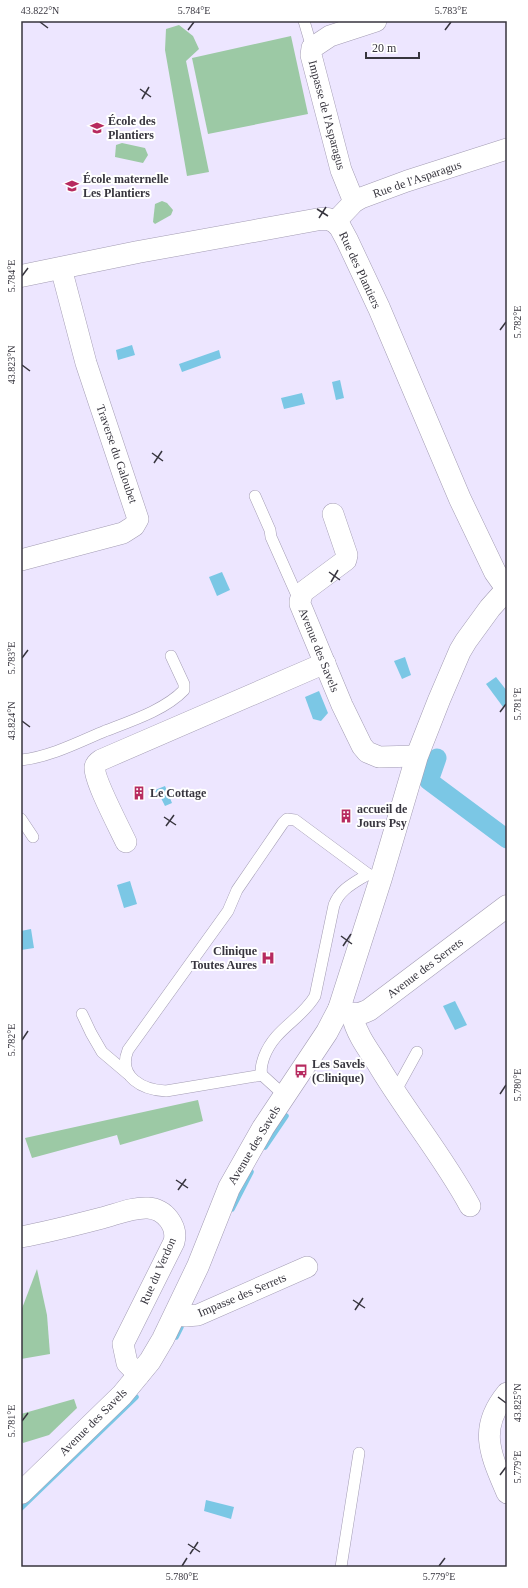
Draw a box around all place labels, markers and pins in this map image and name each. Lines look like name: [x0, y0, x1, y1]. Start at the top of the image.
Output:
place label: École des Plantiers: [108, 114, 156, 142]
school or university icon: École des Plantiers: [89, 120, 105, 136]
place label: École maternelle Les Plantiers: [83, 172, 169, 200]
school or university icon: École maternelle Les Plantiers: [64, 178, 80, 194]
building icon: Le Cottage: [131, 785, 147, 801]
place label: Le Cottage: [150, 786, 207, 800]
place label: accueil de Jours Psy: [357, 802, 408, 830]
building icon: accueil de Jours Psy: [338, 808, 354, 824]
place label: Clinique Toutes Aures: [191, 944, 258, 972]
hospital icon: Clinique Toutes Aures: [260, 950, 276, 966]
place label: Les Savels (Clinique): [312, 1057, 365, 1085]
bus stop icon: Les Savels (Clinique): [293, 1063, 309, 1079]

